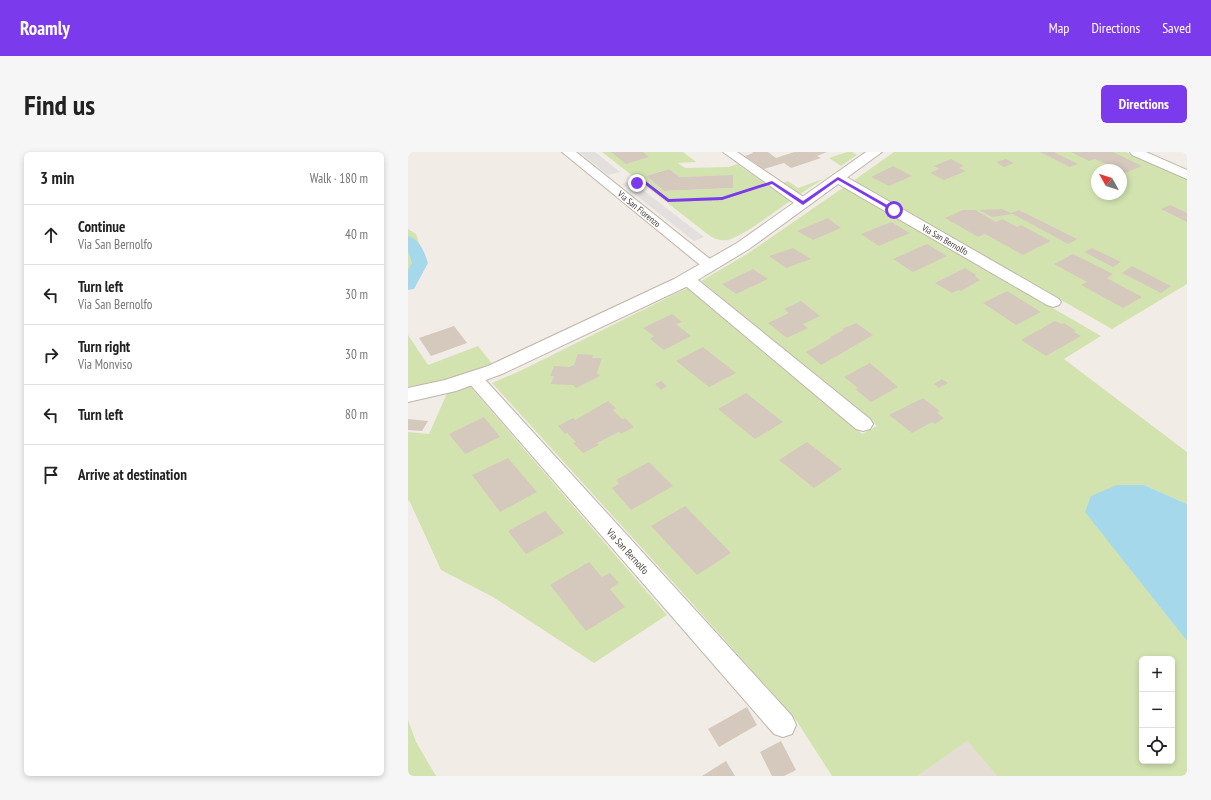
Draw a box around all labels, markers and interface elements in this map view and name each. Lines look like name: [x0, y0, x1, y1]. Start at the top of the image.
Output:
text: Roamly: [20, 16, 70, 40]
text: Map: [1049, 19, 1069, 37]
text: Directions: [1091, 19, 1140, 37]
text: Saved: [1162, 19, 1191, 37]
button: Directions: [1101, 85, 1187, 123]
text: Find us: [24, 86, 95, 123]
north arrow: [1091, 164, 1127, 200]
text: 3 min: [40, 167, 74, 189]
text: Walk · 180 m: [310, 170, 368, 187]
route end: [628, 174, 646, 192]
street label: Via San Fiorenzo: [615, 187, 663, 229]
route start: [885, 201, 903, 219]
text: Continue: [78, 217, 125, 236]
street label: Via San Bernolfo: [919, 221, 970, 257]
icon: ahead: [40, 224, 62, 246]
text: 40 m: [345, 226, 368, 243]
text: Via San Bernolfo: [78, 236, 152, 253]
text: Turn left: [78, 277, 123, 296]
icon: left: [40, 284, 62, 306]
text: 30 m: [345, 286, 368, 303]
text: Via San Bernolfo: [78, 296, 152, 313]
text: Turn right: [78, 337, 130, 356]
icon: right: [40, 344, 62, 366]
text: 30 m: [345, 346, 368, 363]
text: Via Monviso: [78, 356, 132, 373]
icon: left: [40, 404, 62, 426]
text: Turn left: [78, 405, 123, 424]
text: 80 m: [345, 406, 368, 423]
icon: arrive: [40, 464, 62, 486]
text: Arrive at destination: [78, 465, 187, 484]
street label: Via San Bernolfo: [603, 525, 652, 577]
map controls: [1139, 656, 1175, 764]
button: +: [1139, 656, 1175, 692]
button: −: [1139, 692, 1175, 728]
button: locate: [1139, 728, 1175, 764]

